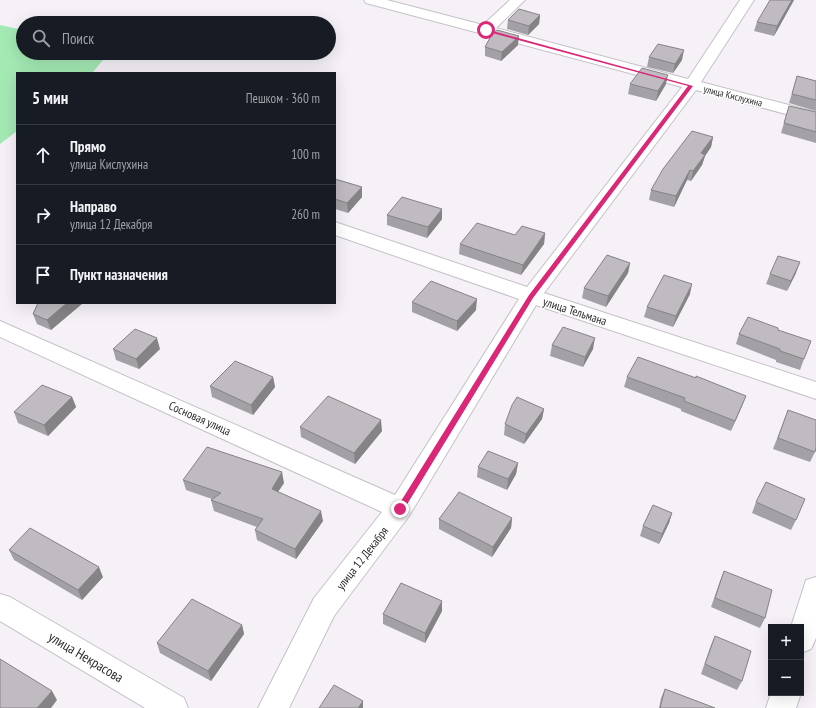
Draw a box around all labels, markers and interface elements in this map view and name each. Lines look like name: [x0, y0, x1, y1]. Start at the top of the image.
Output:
search box: [16, 16, 336, 60]
route start: [477, 21, 495, 39]
icon: search: [30, 27, 52, 49]
text: Поиск: [62, 29, 94, 48]
street label: улица Кислухина: [702, 82, 764, 110]
text: 5 мин: [32, 87, 68, 109]
text: Пешком · 360 m: [246, 90, 320, 107]
text: Прямо: [70, 137, 106, 156]
icon: ahead: [32, 144, 54, 166]
text: 100 m: [291, 146, 320, 163]
text: улица Кислухина: [70, 156, 148, 173]
text: Направо: [70, 197, 117, 216]
icon: right: [32, 204, 54, 226]
text: 260 m: [291, 206, 320, 223]
text: улица 12 Декабря: [70, 216, 152, 233]
icon: arrive: [32, 264, 54, 286]
text: Пункт назначения: [70, 265, 168, 284]
street label: улица Тельмана: [541, 294, 609, 328]
street label: Сосновая улица: [167, 398, 234, 438]
route end: [391, 500, 409, 518]
street label: улица 12 Декабря: [333, 523, 392, 593]
map controls: [768, 624, 804, 696]
button: +: [768, 624, 804, 660]
street label: улица Некрасова: [45, 628, 127, 686]
button: −: [768, 660, 804, 696]

